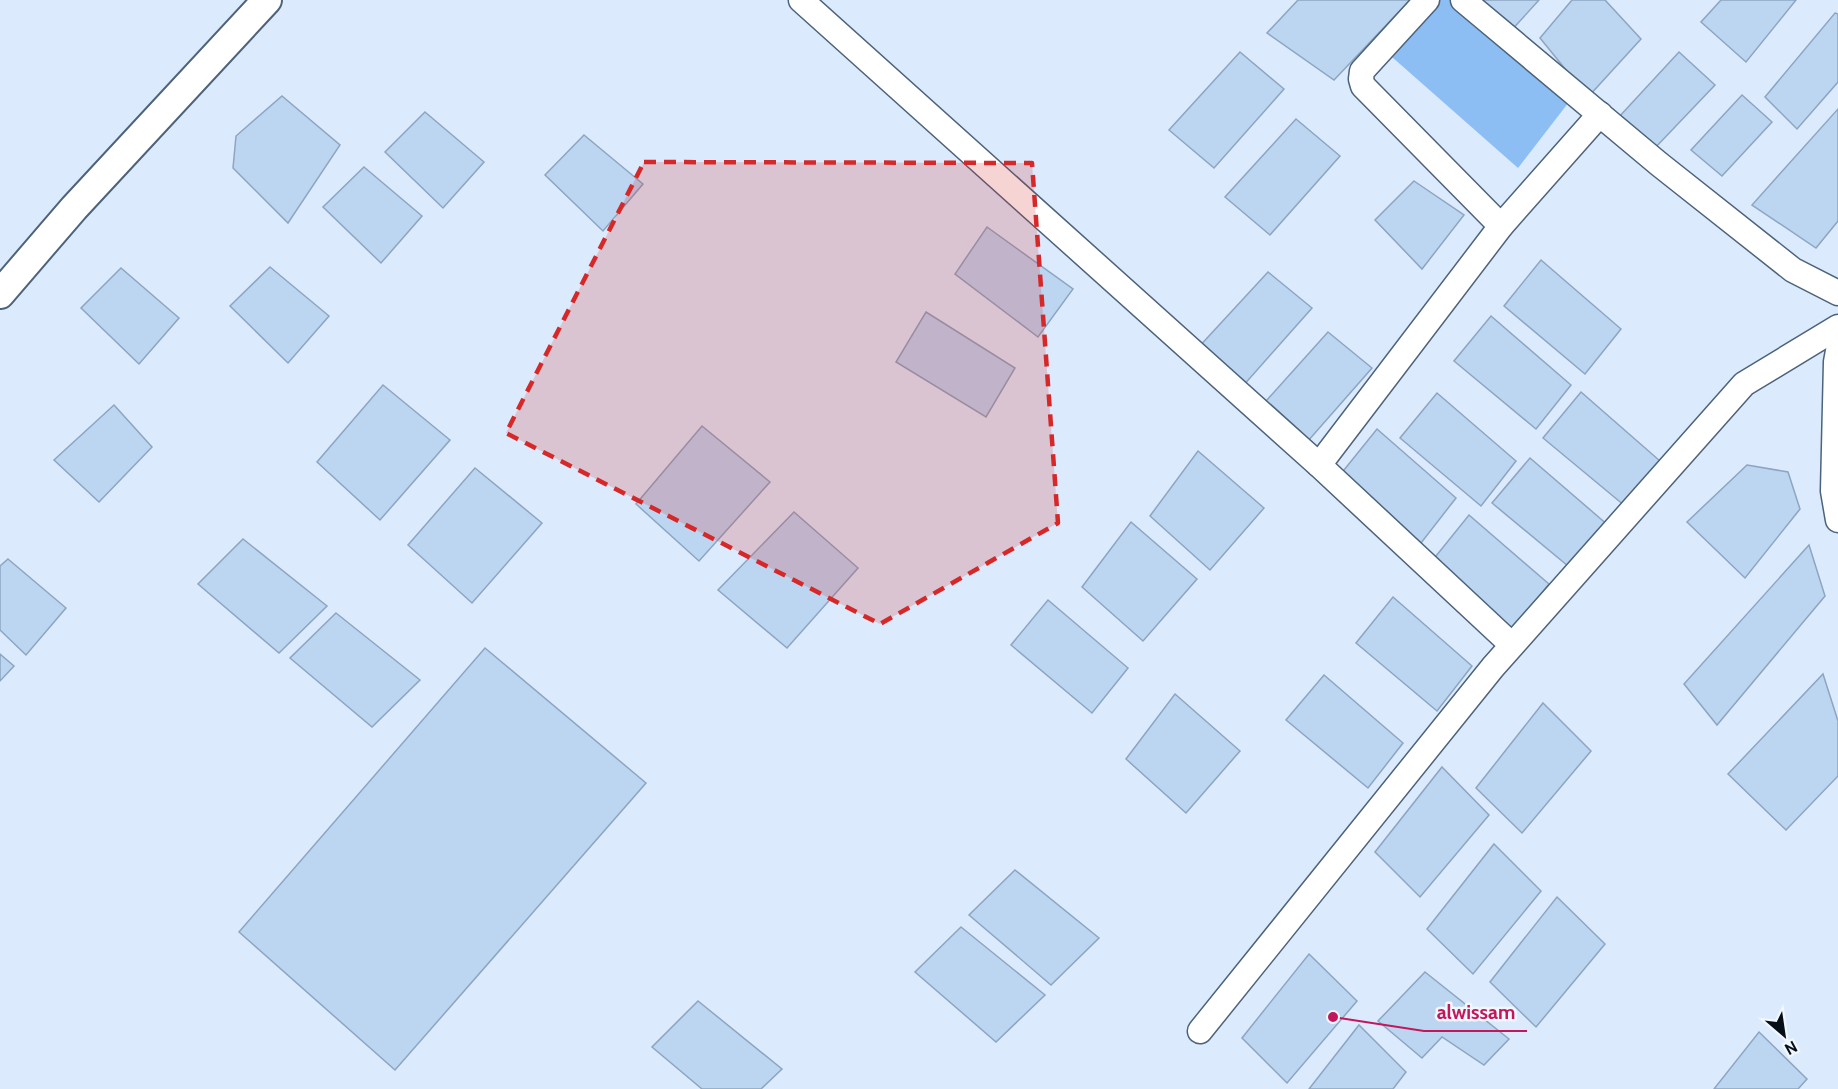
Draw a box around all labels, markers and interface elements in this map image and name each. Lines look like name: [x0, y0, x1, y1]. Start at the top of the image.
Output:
callout: alwissam: [1424, 993, 1527, 1031]
text: alwissam: [1437, 1000, 1515, 1024]
north arrow: [1754, 1005, 1814, 1065]
text: N: [1781, 1037, 1801, 1059]

